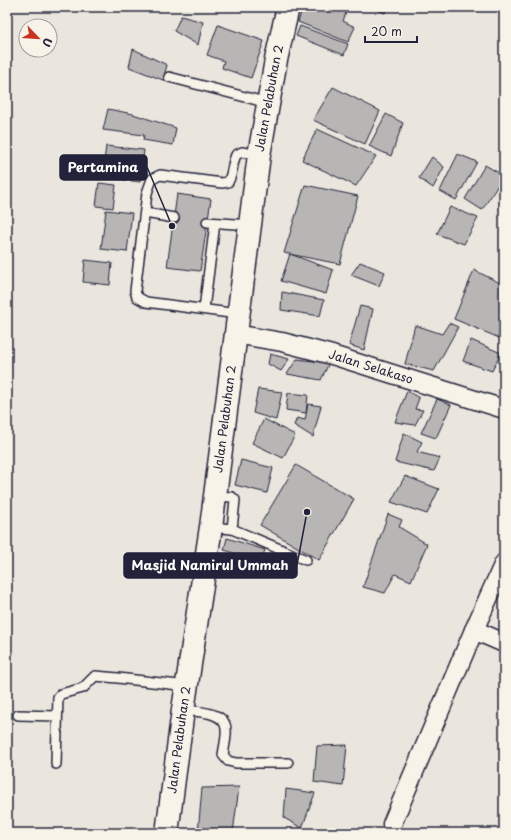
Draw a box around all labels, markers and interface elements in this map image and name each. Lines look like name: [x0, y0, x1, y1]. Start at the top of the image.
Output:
north arrow: [18, 18, 58, 58]
scale bar: [365, 18, 417, 44]
text: 20 m: [371, 22, 402, 40]
text: U: [38, 35, 57, 50]
street label: Jalan Pelabuhan 2: [250, 43, 287, 153]
callout: Pertamina: [60, 155, 147, 180]
text: Pertamina: [68, 157, 138, 176]
street label: Jalan Selakaso: [327, 345, 416, 388]
street label: Jalan Pelabuhan 2: [208, 364, 240, 474]
callout: Masjid Namirul Ummah: [124, 553, 297, 578]
text: Masjid Namirul Ummah: [131, 555, 289, 574]
street label: Jalan Pelabuhan 2: [162, 685, 195, 794]

